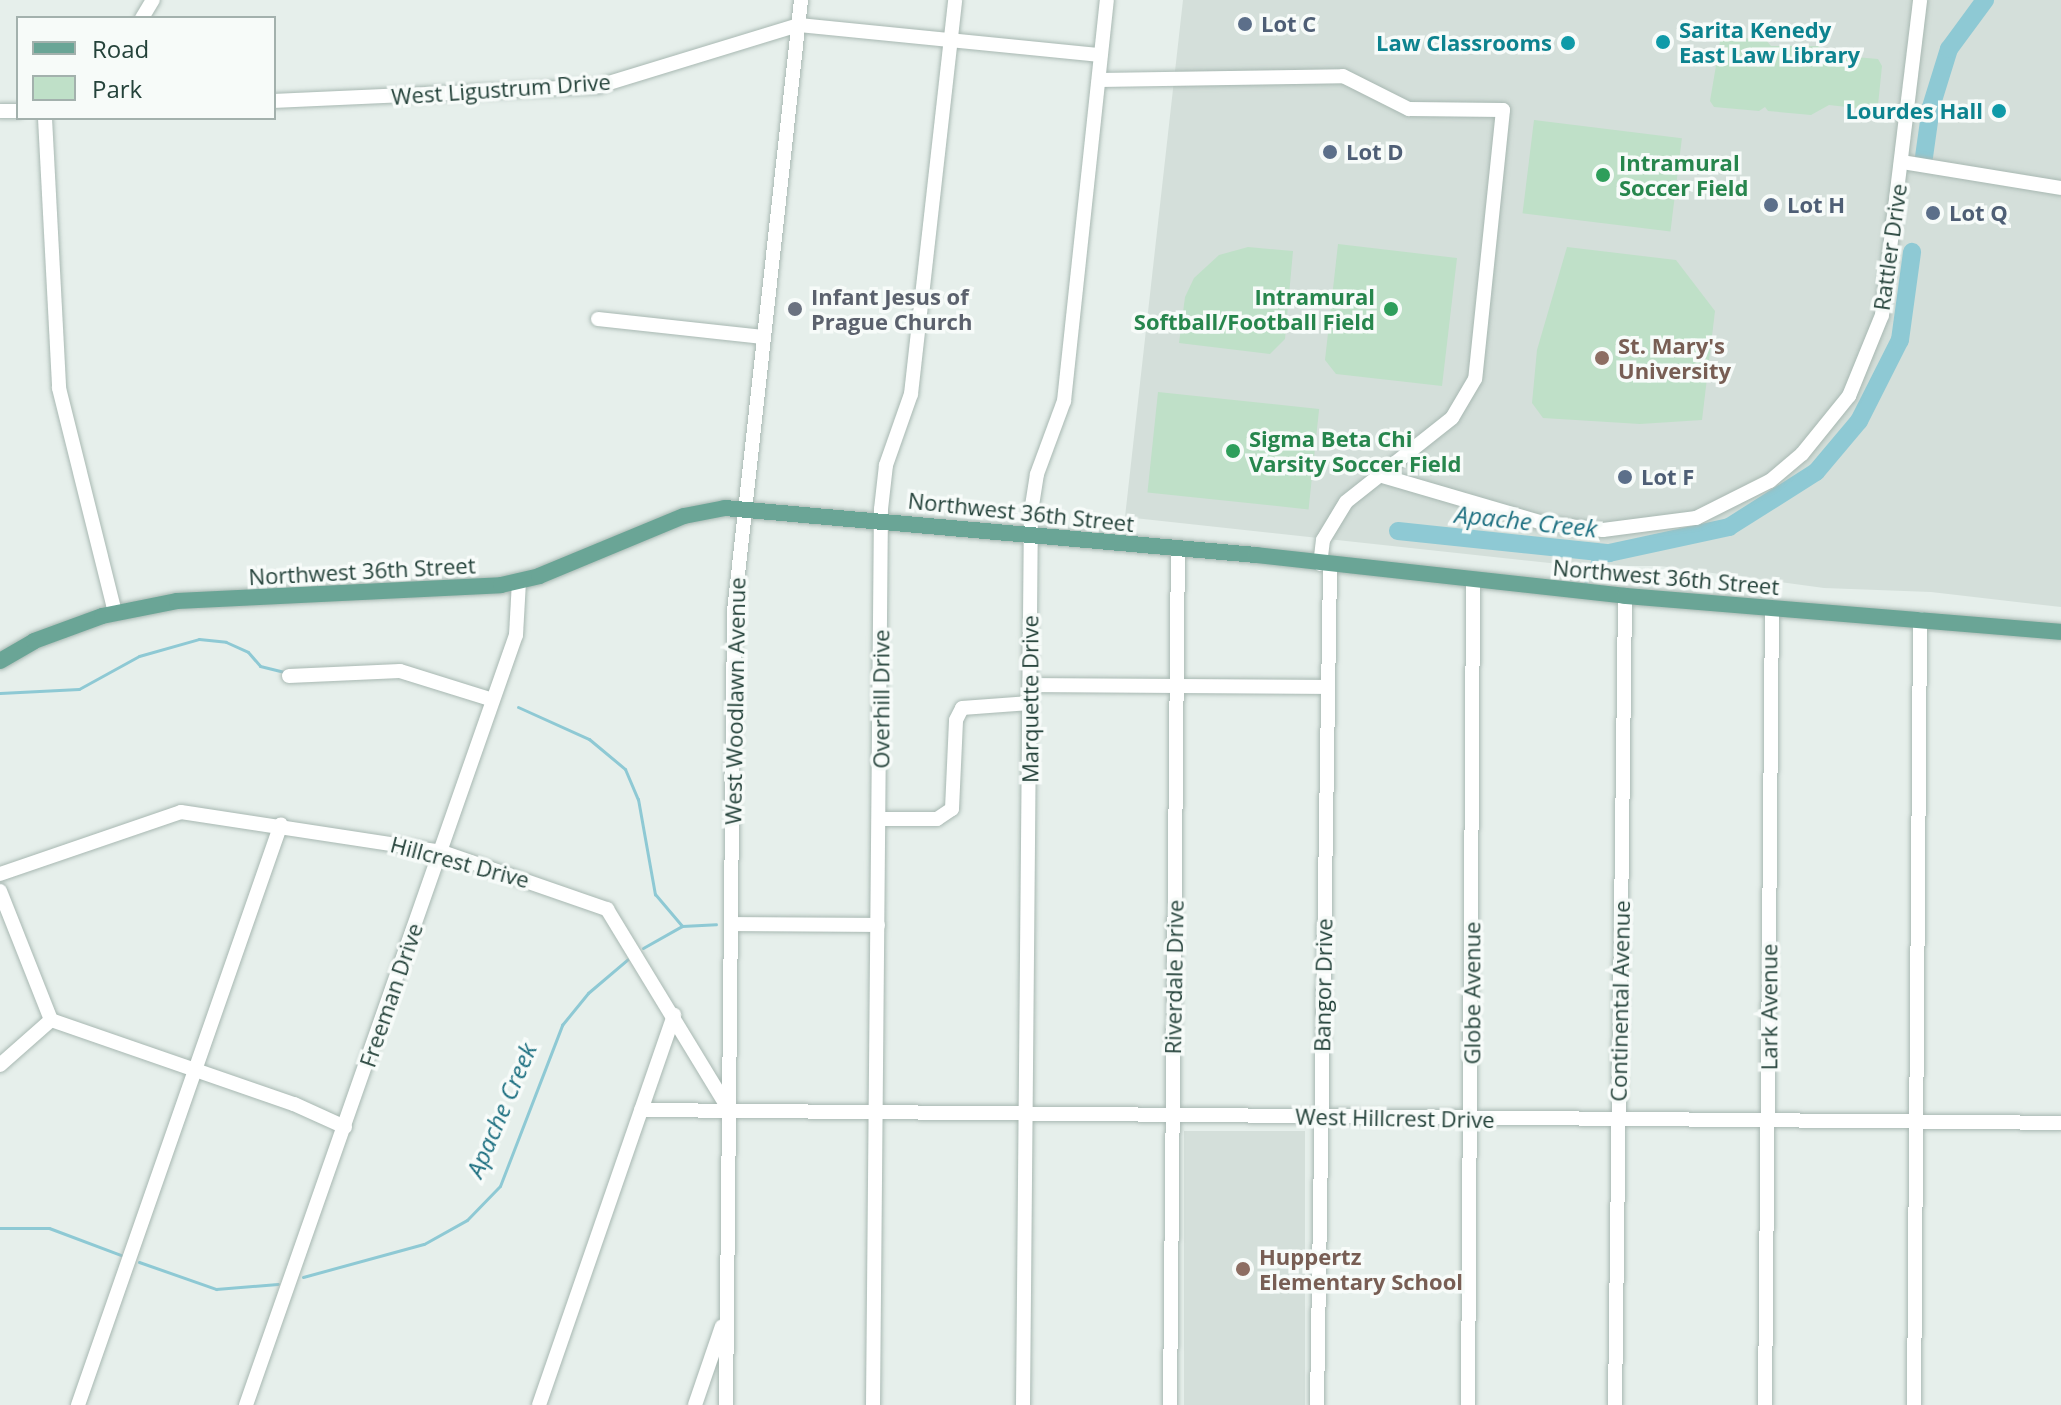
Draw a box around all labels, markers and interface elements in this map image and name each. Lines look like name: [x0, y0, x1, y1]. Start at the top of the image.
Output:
place label: Lot C: [1261, 11, 1316, 37]
marker: Lot C: [1236, 15, 1254, 33]
legend: [16, 16, 276, 120]
place label: Sarita Kenedy East Law Library: [1679, 16, 1860, 68]
place label: Law Classrooms: [1376, 30, 1552, 56]
text: Road: [92, 32, 149, 65]
marker: Sarita Kenedy East Law Library: [1654, 33, 1672, 51]
marker: Law Classrooms: [1559, 34, 1577, 52]
street label: West Ligustrum Drive: [390, 68, 612, 110]
text: Park: [92, 72, 142, 105]
place label: Lourdes Hall: [1845, 98, 1983, 124]
marker: Lourdes Hall: [1990, 102, 2008, 120]
place label: Lot D: [1346, 139, 1404, 165]
marker: Lot D: [1321, 143, 1339, 161]
place label: Intramural Soccer Field: [1619, 149, 1748, 200]
marker: Intramural Soccer Field: [1594, 166, 1612, 184]
street label: Rattler Drive: [1868, 182, 1912, 312]
place label: Lot H: [1787, 192, 1845, 218]
marker: Lot H: [1762, 196, 1780, 214]
place label: Lot Q: [1949, 200, 2008, 226]
marker: Lot Q: [1924, 204, 1942, 222]
place label: Infant Jesus of Prague Church: [811, 283, 972, 334]
place label: Intramural Softball/Football Field: [1134, 283, 1375, 334]
marker: Infant Jesus of Prague Church: [786, 300, 804, 318]
marker: Intramural Softball/Football Field: [1382, 300, 1400, 318]
place label: St. Mary's University: [1618, 332, 1731, 384]
marker: St. Mary's University: [1593, 349, 1611, 367]
place label: Sigma Beta Chi Varsity Soccer Field: [1249, 425, 1461, 476]
marker: Sigma Beta Chi Varsity Soccer Field: [1224, 442, 1242, 460]
place label: Lot F: [1641, 464, 1694, 490]
marker: Lot F: [1616, 468, 1634, 486]
street label: Northwest 36th Street: [907, 487, 1135, 537]
water label: Apache Creek: [1453, 499, 1599, 543]
street label: Northwest 36th Street: [248, 552, 476, 590]
street label: Northwest 36th Street: [1552, 554, 1780, 600]
street label: West Woodlawn Avenue: [720, 577, 750, 825]
street label: Marquette Drive: [1017, 615, 1043, 783]
street label: Overhill Drive: [868, 629, 894, 769]
street label: Hillcrest Drive: [388, 831, 532, 893]
street label: Riverdale Drive: [1159, 899, 1189, 1055]
street label: Continental Avenue: [1605, 900, 1635, 1102]
street label: Bangor Drive: [1309, 918, 1337, 1052]
street label: Freeman Drive: [354, 919, 428, 1071]
street label: Globe Avenue: [1459, 922, 1485, 1064]
street label: Lark Avenue: [1756, 944, 1782, 1070]
water label: Apache Creek: [460, 1039, 542, 1181]
street label: West Hillcrest Drive: [1295, 1103, 1495, 1133]
place label: Huppertz Elementary School: [1259, 1243, 1463, 1294]
marker: Huppertz Elementary School: [1234, 1260, 1252, 1278]

